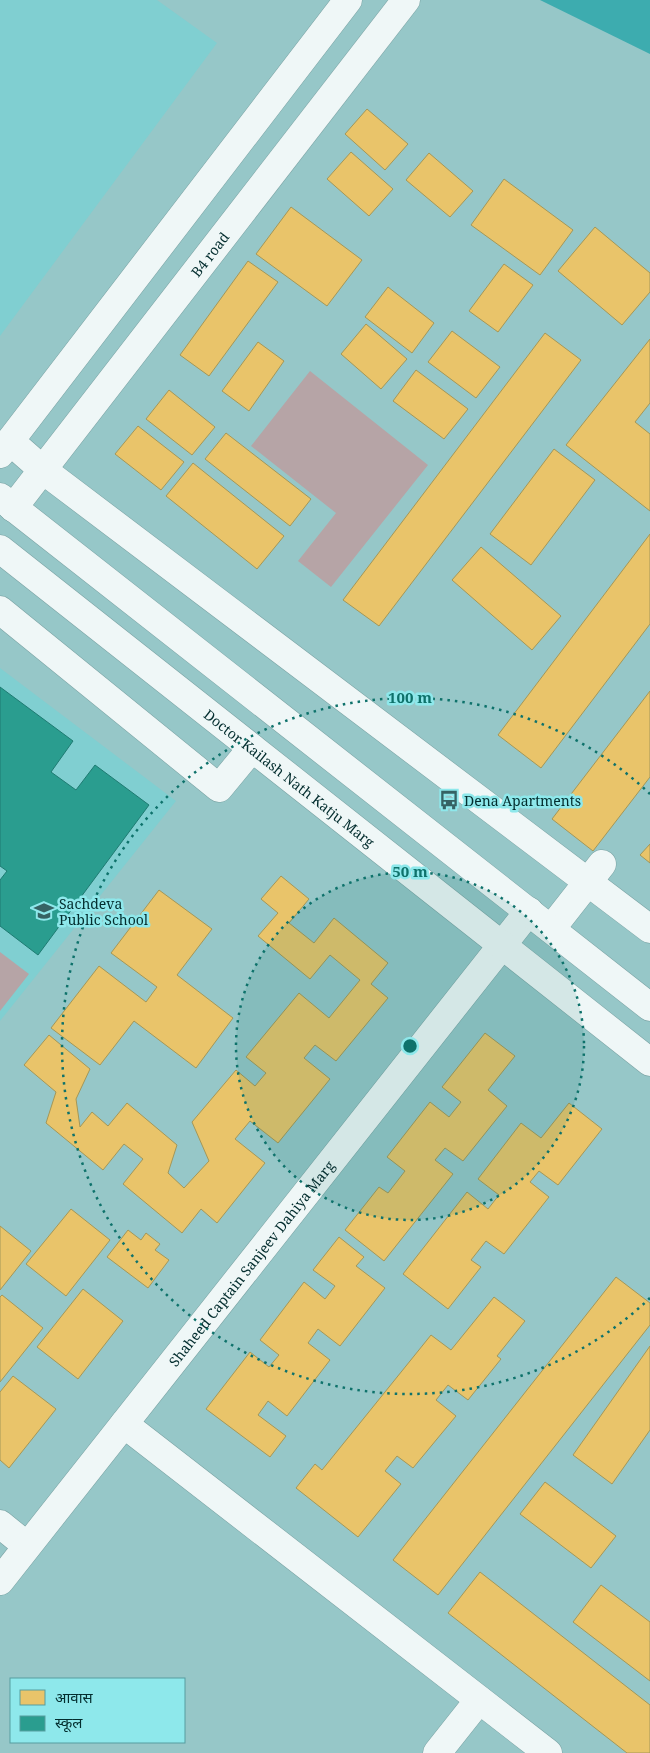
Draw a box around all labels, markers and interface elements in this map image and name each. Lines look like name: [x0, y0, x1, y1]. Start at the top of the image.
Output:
street label: B4 road: [186, 227, 233, 280]
text: 100 m: [388, 687, 432, 707]
street label: Doctor Kailash Nath Katju Marg: [200, 704, 379, 851]
bus stop icon: Dena Apartments: [438, 789, 460, 811]
place label: Dena Apartments: [464, 791, 581, 810]
text: 50 m: [392, 861, 428, 881]
place label: Sachdeva Public School: [59, 894, 149, 929]
school or university icon: Sachdeva Public School: [33, 900, 55, 922]
centre of rings: [401, 1037, 419, 1055]
street label: Shaheed Captain Sanjeev Dahiya Marg: [164, 1156, 338, 1370]
legend: [10, 1678, 185, 1743]
text: आवास: [55, 1687, 94, 1707]
text: स्कूल: [55, 1712, 83, 1733]

